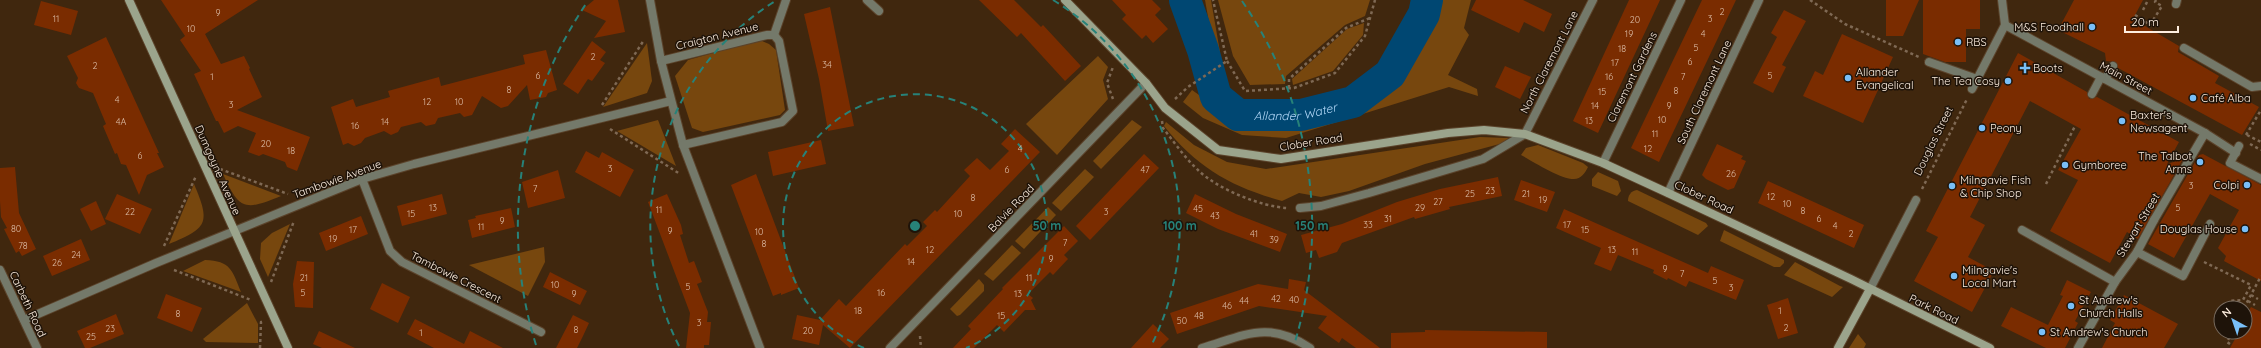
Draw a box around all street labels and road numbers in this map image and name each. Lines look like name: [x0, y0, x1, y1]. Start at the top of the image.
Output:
street label: North Claremont Lane: [1517, 8, 1581, 116]
street label: Craigton Avenue: [674, 19, 760, 53]
street label: Claremont Gardens: [1604, 29, 1660, 125]
street label: South Claremont Lane: [1674, 38, 1734, 146]
street label: Main Street: [2097, 58, 2155, 98]
street label: Douglas Street: [1910, 104, 1956, 178]
street label: Dumgoyne Avenue: [192, 123, 244, 217]
street label: Clober Road: [1278, 130, 1344, 154]
street label: Tambowie Avenue: [291, 157, 383, 201]
street label: Clober Road: [1672, 177, 1736, 217]
street label: Balvie Road: [985, 181, 1037, 235]
street label: Stewart Street: [2113, 190, 2163, 260]
street label: Tambowie Crescent: [408, 248, 504, 306]
street label: Carbeth Road: [7, 269, 49, 339]
street label: Park Road: [1907, 291, 1961, 327]

